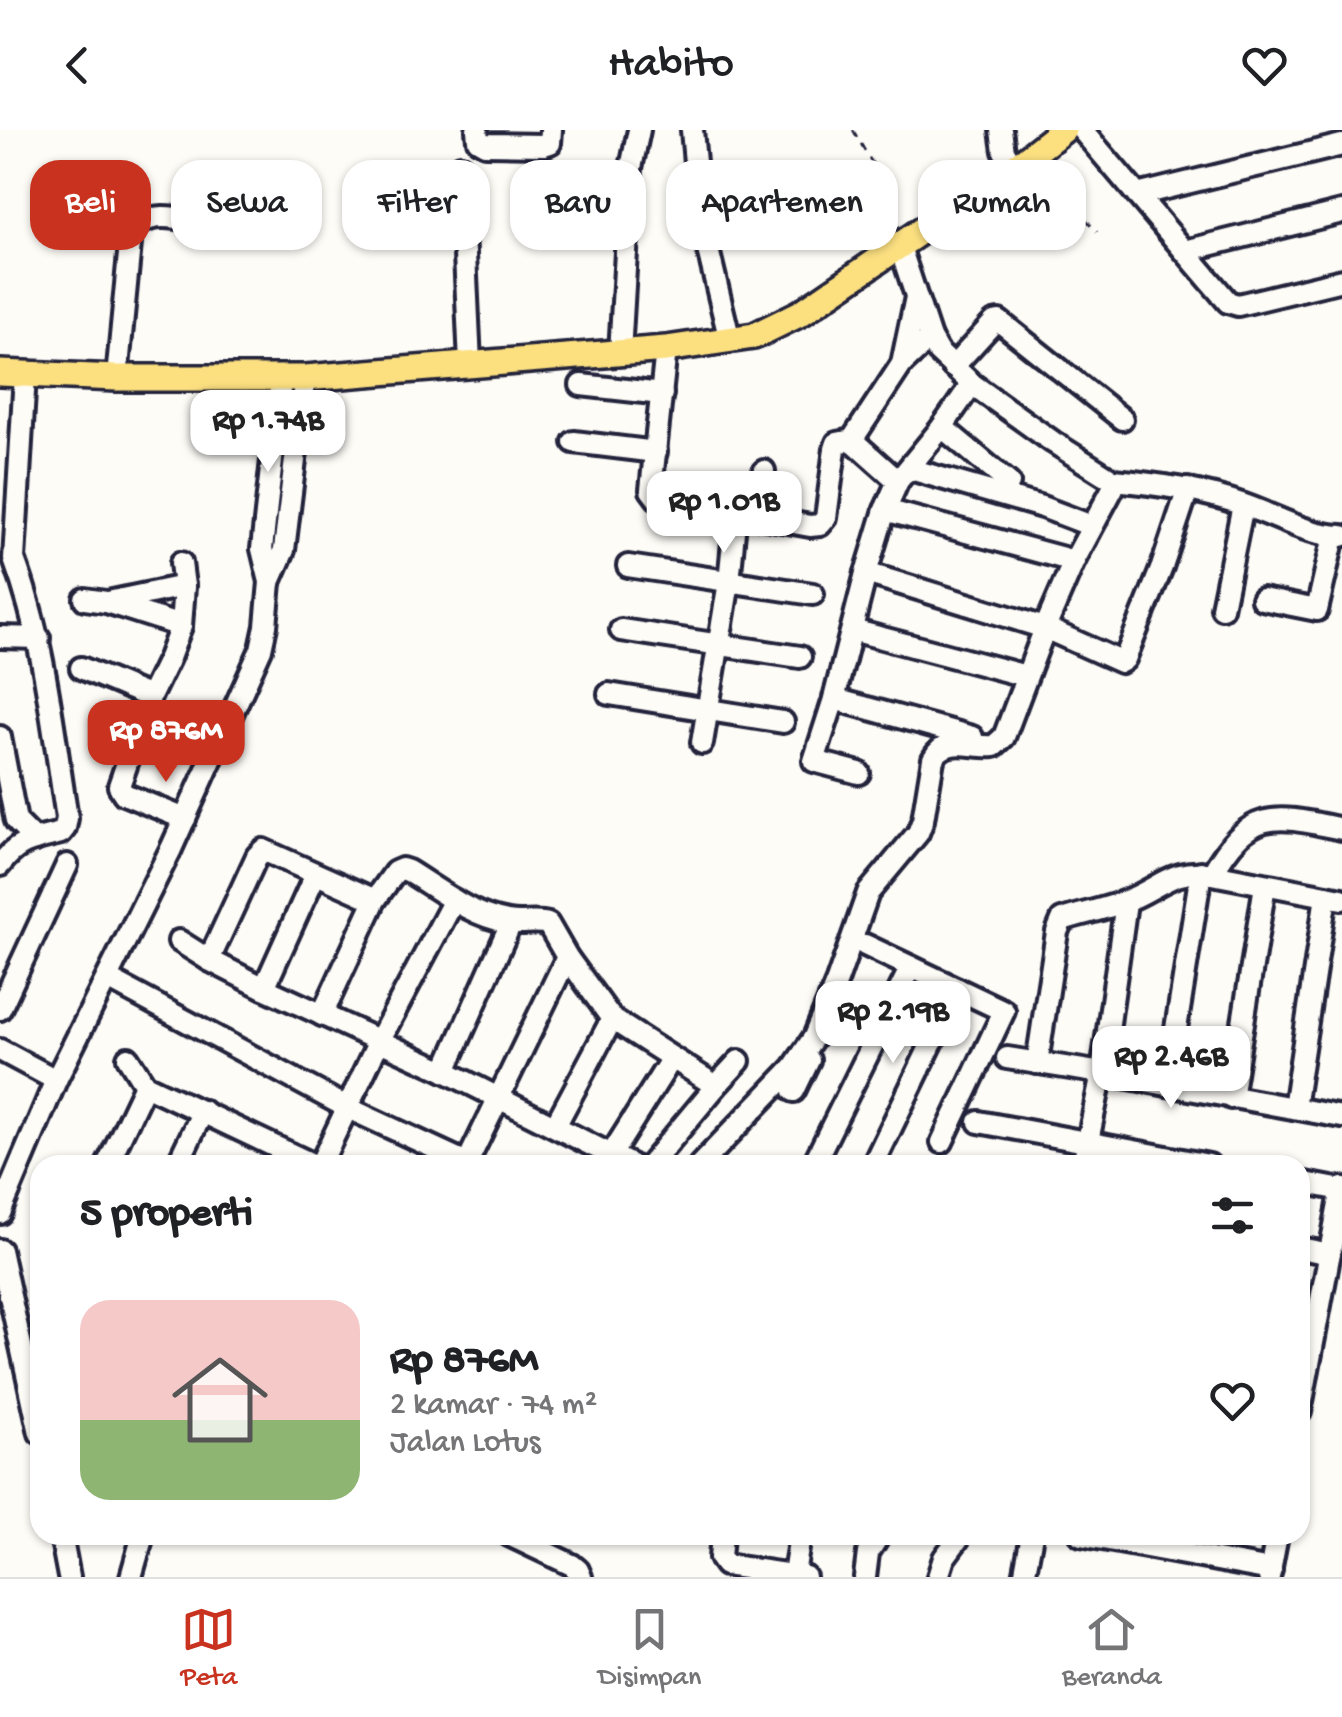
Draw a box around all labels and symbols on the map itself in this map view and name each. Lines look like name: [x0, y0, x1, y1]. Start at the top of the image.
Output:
pin: Rp 1.74B: [165, 390, 371, 475]
pin: Rp 1.01B: [621, 471, 827, 556]
pin: Rp 876M: [74, 700, 258, 785]
pin: Rp 2.19B: [790, 981, 996, 1066]
pin: Rp 2.46B: [1068, 1026, 1274, 1111]

